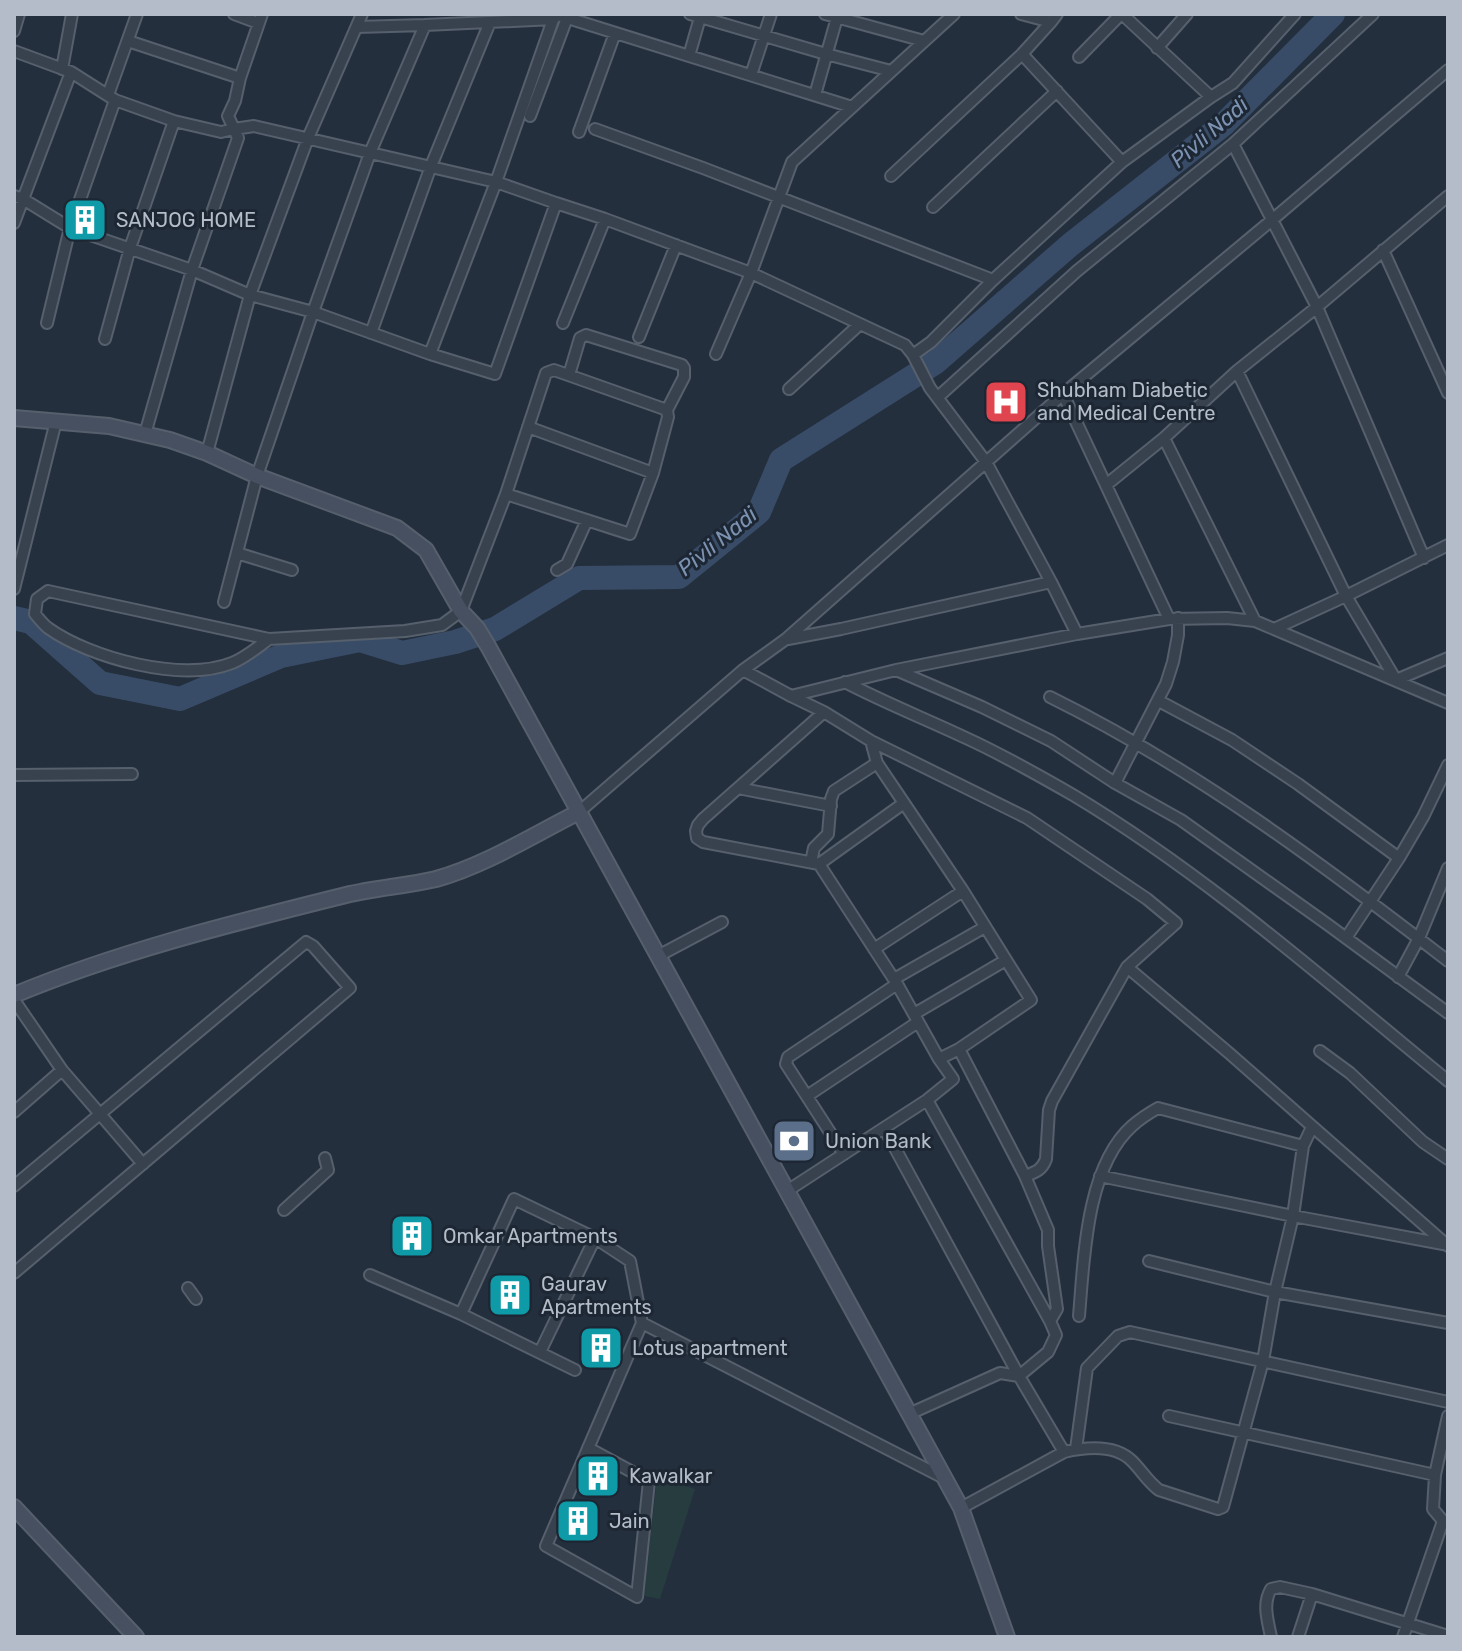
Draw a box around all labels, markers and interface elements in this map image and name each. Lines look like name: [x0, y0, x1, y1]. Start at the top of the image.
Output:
water label: Pivli Nadi: [1165, 91, 1254, 174]
building icon: SANJOG HOME: [61, 196, 109, 244]
place label: SANJOG HOME: [116, 208, 256, 232]
hospital icon: Shubham Diabetic and Medical Centre: [982, 378, 1030, 426]
place label: Shubham Diabetic and Medical Centre: [1037, 378, 1216, 425]
water label: Pivli Nadi: [672, 501, 763, 582]
bank icon: Union Bank: [770, 1117, 818, 1165]
place label: Union Bank: [825, 1129, 932, 1153]
building icon: Omkar Apartments: [388, 1212, 436, 1260]
place label: Omkar Apartments: [443, 1224, 618, 1248]
building icon: Gaurav Apartments: [486, 1271, 534, 1319]
place label: Gaurav Apartments: [541, 1272, 652, 1319]
building icon: Lotus apartment: [577, 1324, 625, 1372]
place label: Lotus apartment: [632, 1336, 788, 1360]
building icon: Kawalkar: [574, 1452, 622, 1500]
place label: Kawalkar: [629, 1464, 713, 1488]
building icon: Jain: [554, 1497, 602, 1545]
place label: Jain: [609, 1509, 650, 1533]

